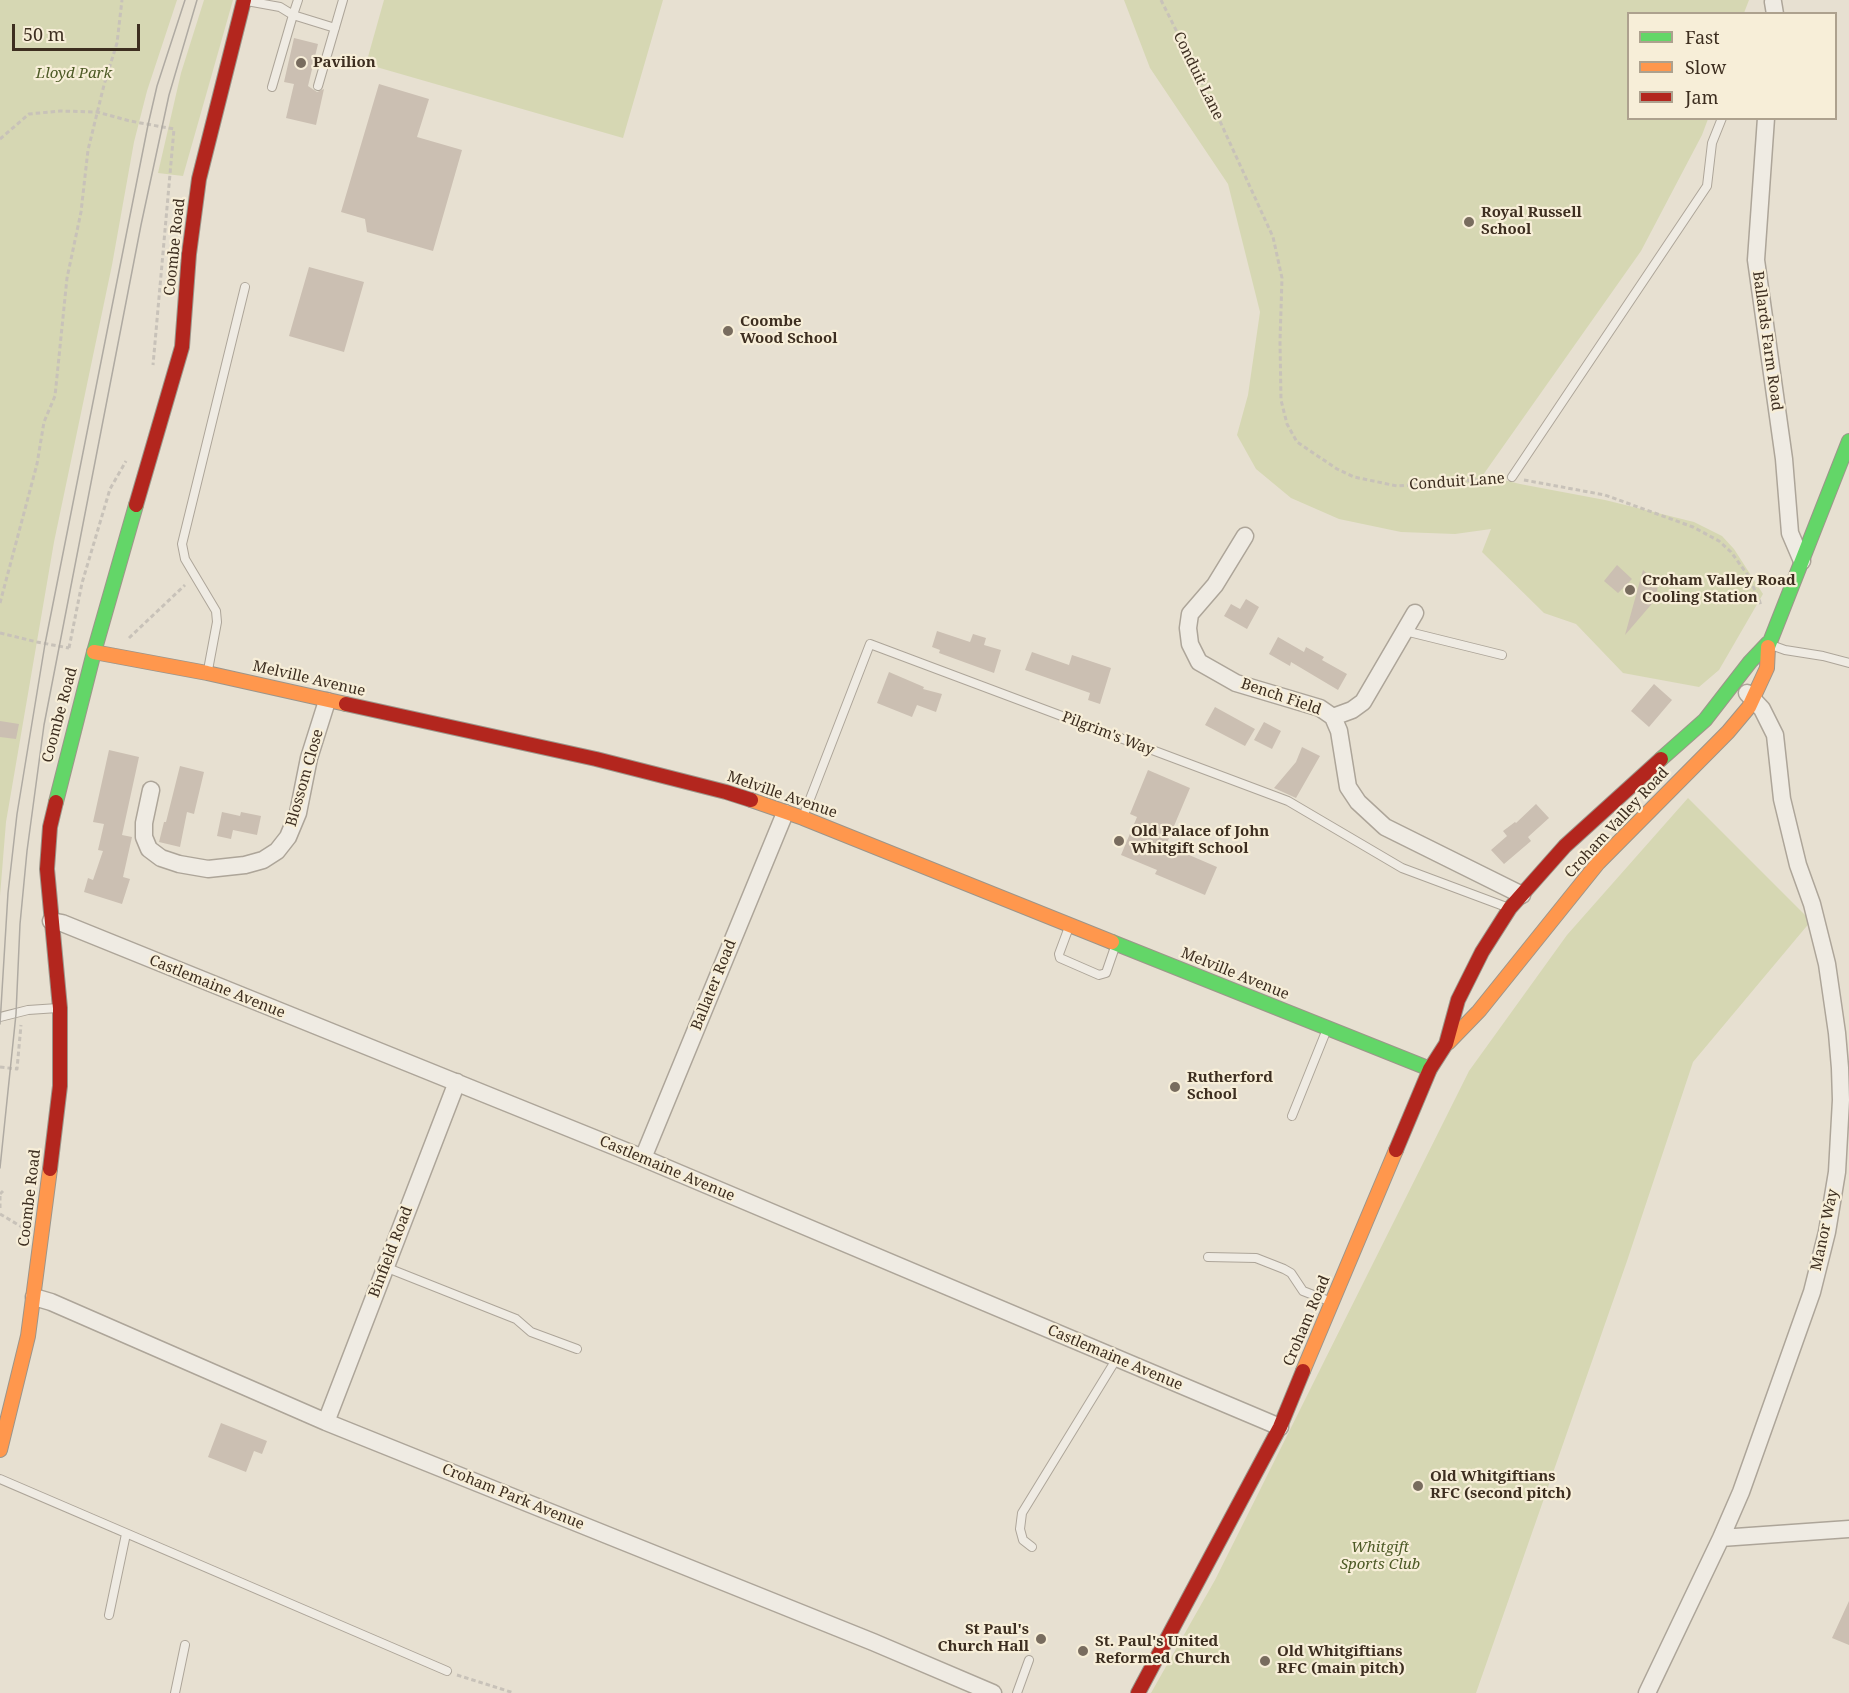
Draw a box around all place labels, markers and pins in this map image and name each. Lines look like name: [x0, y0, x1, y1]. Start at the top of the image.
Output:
place label: Pavilion: [313, 54, 376, 72]
marker: Pavilion: [294, 56, 308, 70]
place label: Royal Russell School: [1481, 204, 1582, 239]
marker: Royal Russell School: [1462, 215, 1476, 229]
place label: Coombe Wood School: [740, 313, 837, 348]
marker: Coombe Wood School: [721, 324, 735, 338]
place label: Croham Valley Road Cooling Station: [1642, 572, 1796, 607]
marker: Croham Valley Road Cooling Station: [1623, 583, 1637, 597]
place label: Old Palace of John Whitgift School: [1131, 823, 1269, 858]
marker: Old Palace of John Whitgift School: [1112, 834, 1126, 848]
place label: Rutherford School: [1187, 1069, 1273, 1104]
marker: Rutherford School: [1168, 1080, 1182, 1094]
place label: Old Whitgiftians RFC (second pitch): [1430, 1468, 1571, 1503]
marker: Old Whitgiftians RFC (second pitch): [1411, 1479, 1425, 1493]
place label: St Paul's Church Hall: [937, 1621, 1029, 1656]
marker: St Paul's Church Hall: [1034, 1632, 1048, 1646]
place label: St. Paul's United Reformed Church: [1095, 1633, 1230, 1668]
place label: Old Whitgiftians RFC (main pitch): [1277, 1643, 1405, 1678]
marker: St. Paul's United Reformed Church: [1076, 1644, 1090, 1658]
marker: Old Whitgiftians RFC (main pitch): [1258, 1654, 1272, 1668]

